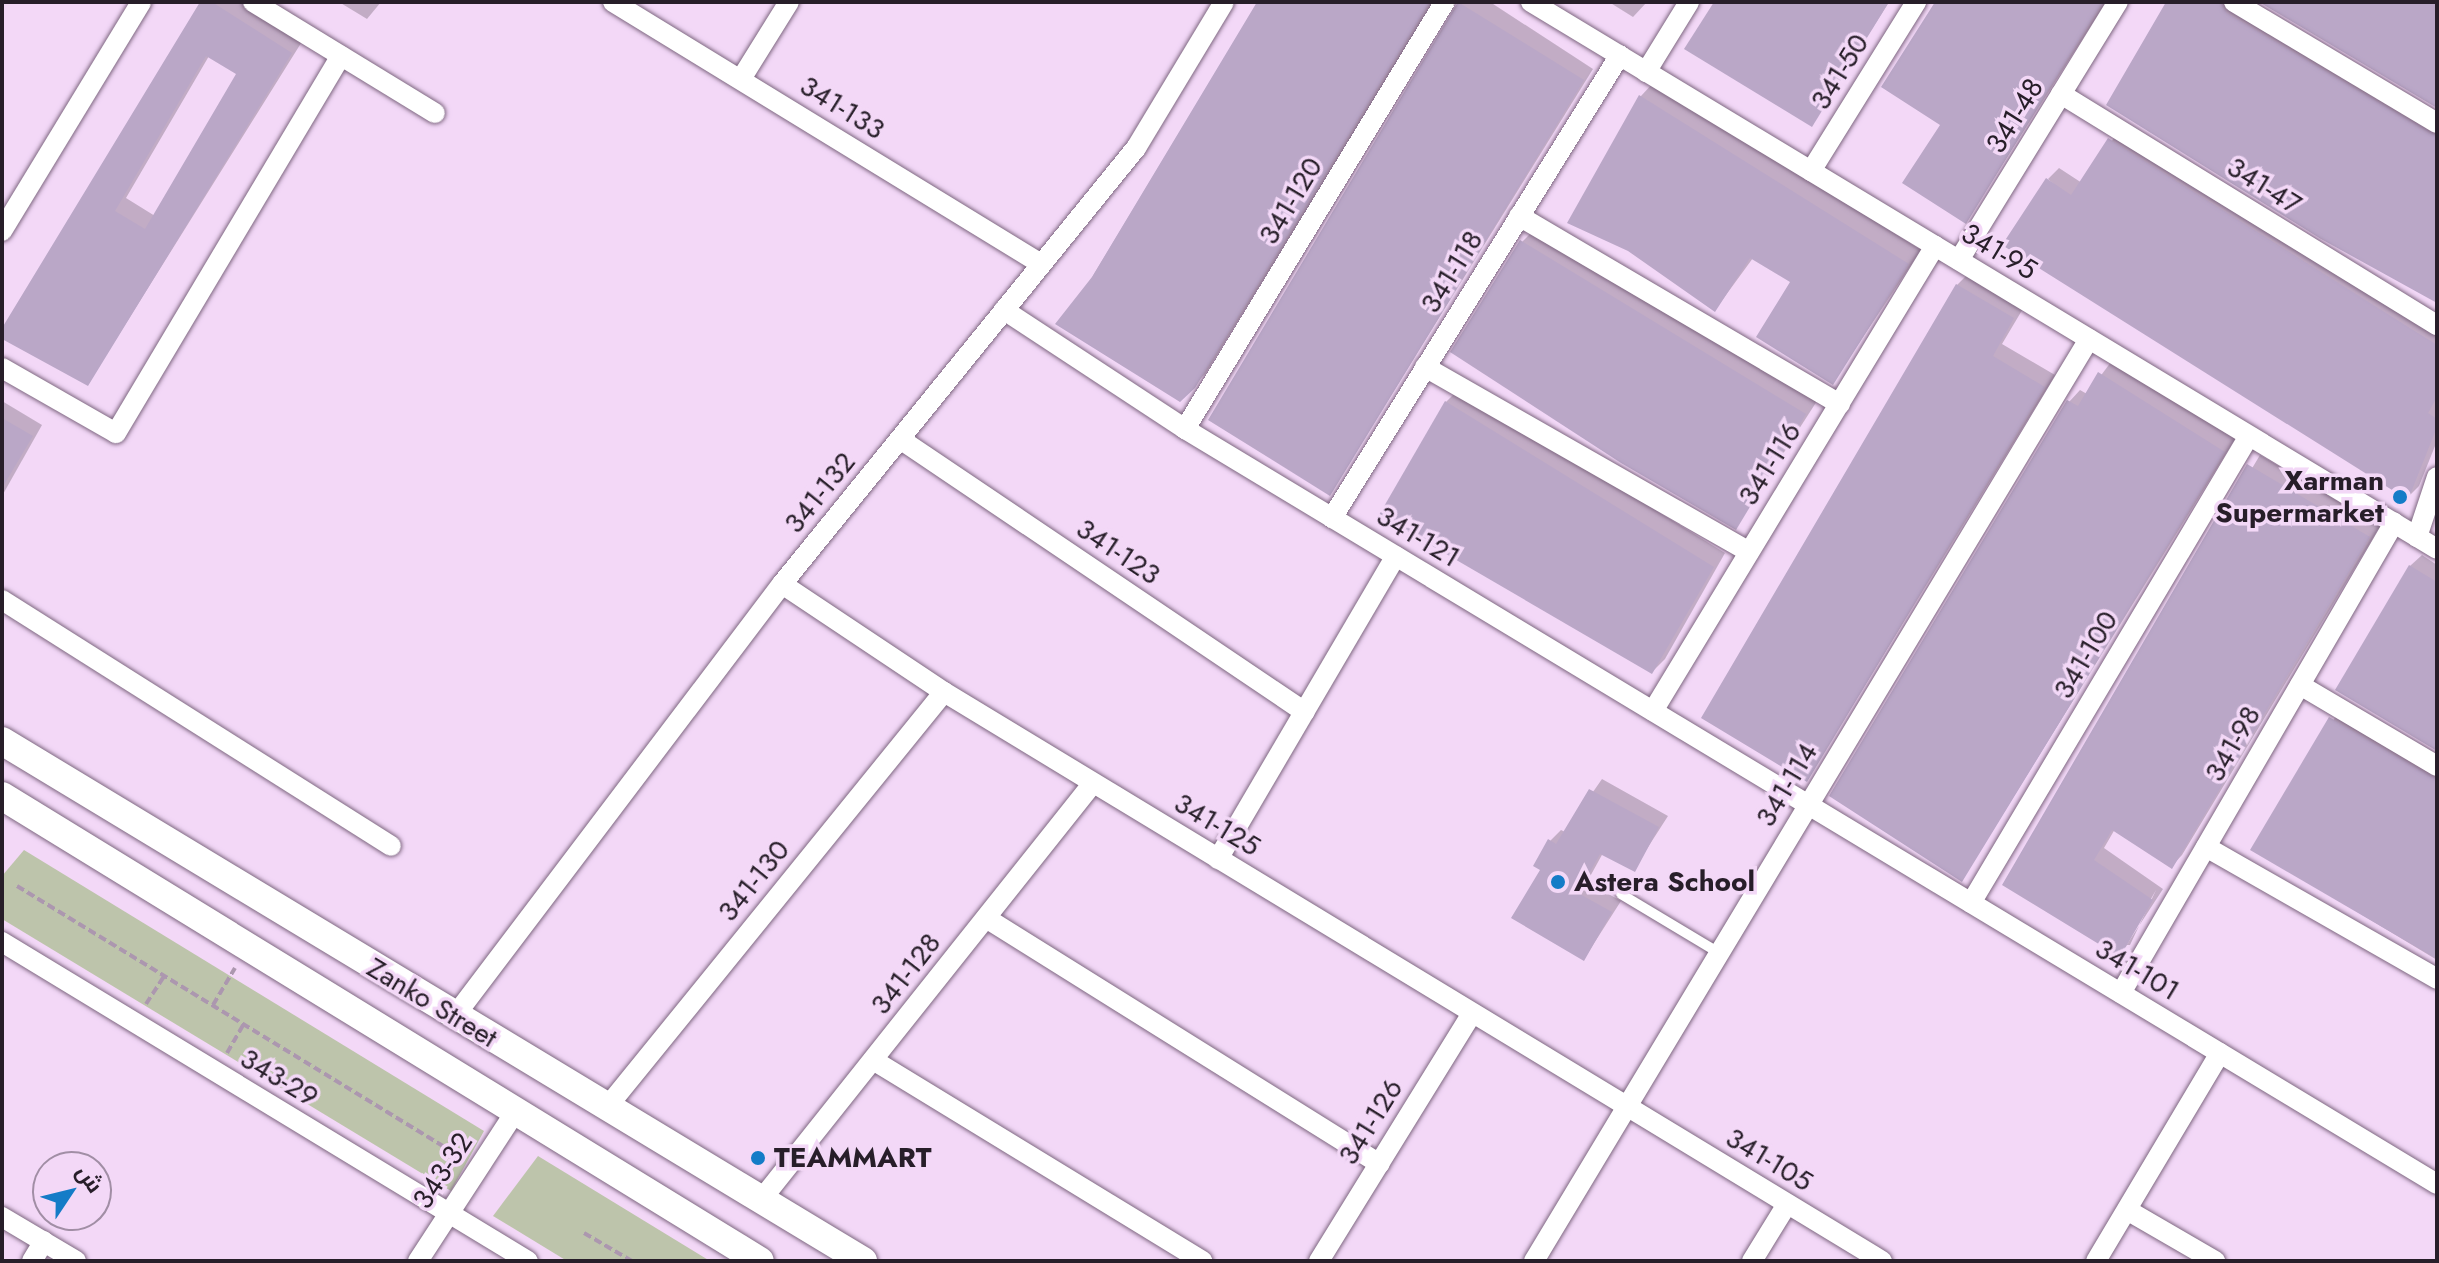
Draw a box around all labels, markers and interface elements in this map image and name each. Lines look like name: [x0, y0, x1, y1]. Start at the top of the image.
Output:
street label: 341-50: [1804, 28, 1876, 116]
street label: 341-133: [794, 69, 890, 147]
street label: 341-48: [1979, 72, 2051, 160]
street label: 341-47: [2221, 150, 2307, 222]
street label: 341-120: [1252, 151, 1330, 251]
street label: 341-95: [1955, 216, 2043, 288]
street label: 341-118: [1414, 225, 1490, 319]
street label: 341-116: [1732, 416, 1808, 512]
street label: 341-132: [777, 446, 863, 540]
place label: Xarman Supermarket: [2215, 464, 2384, 530]
marker: Xarman Supermarket: [2391, 488, 2409, 506]
street label: 341-121: [1370, 499, 1466, 575]
street label: 341-123: [1070, 512, 1166, 592]
street label: 341-100: [2047, 605, 2125, 705]
street label: 341-98: [2198, 700, 2268, 788]
street label: 341-114: [1749, 737, 1825, 833]
street label: 341-125: [1168, 786, 1266, 864]
street label: 341-130: [711, 834, 797, 928]
place label: Astera School: [1574, 865, 1755, 899]
marker: Astera School: [1549, 873, 1567, 891]
street label: 341-128: [864, 927, 948, 1021]
street label: 341-101: [2089, 932, 2185, 1008]
street label: Zanko Street: [361, 951, 503, 1055]
street label: 343-29: [234, 1042, 324, 1114]
street label: 341-126: [1332, 1073, 1410, 1171]
street label: 341-105: [1720, 1121, 1818, 1199]
street label: 343-32: [406, 1127, 480, 1215]
place label: TEAMMART: [774, 1141, 931, 1175]
marker: TEAMMART: [749, 1149, 767, 1167]
north arrow: [32, 1151, 112, 1231]
text: ش: [69, 1158, 111, 1199]

